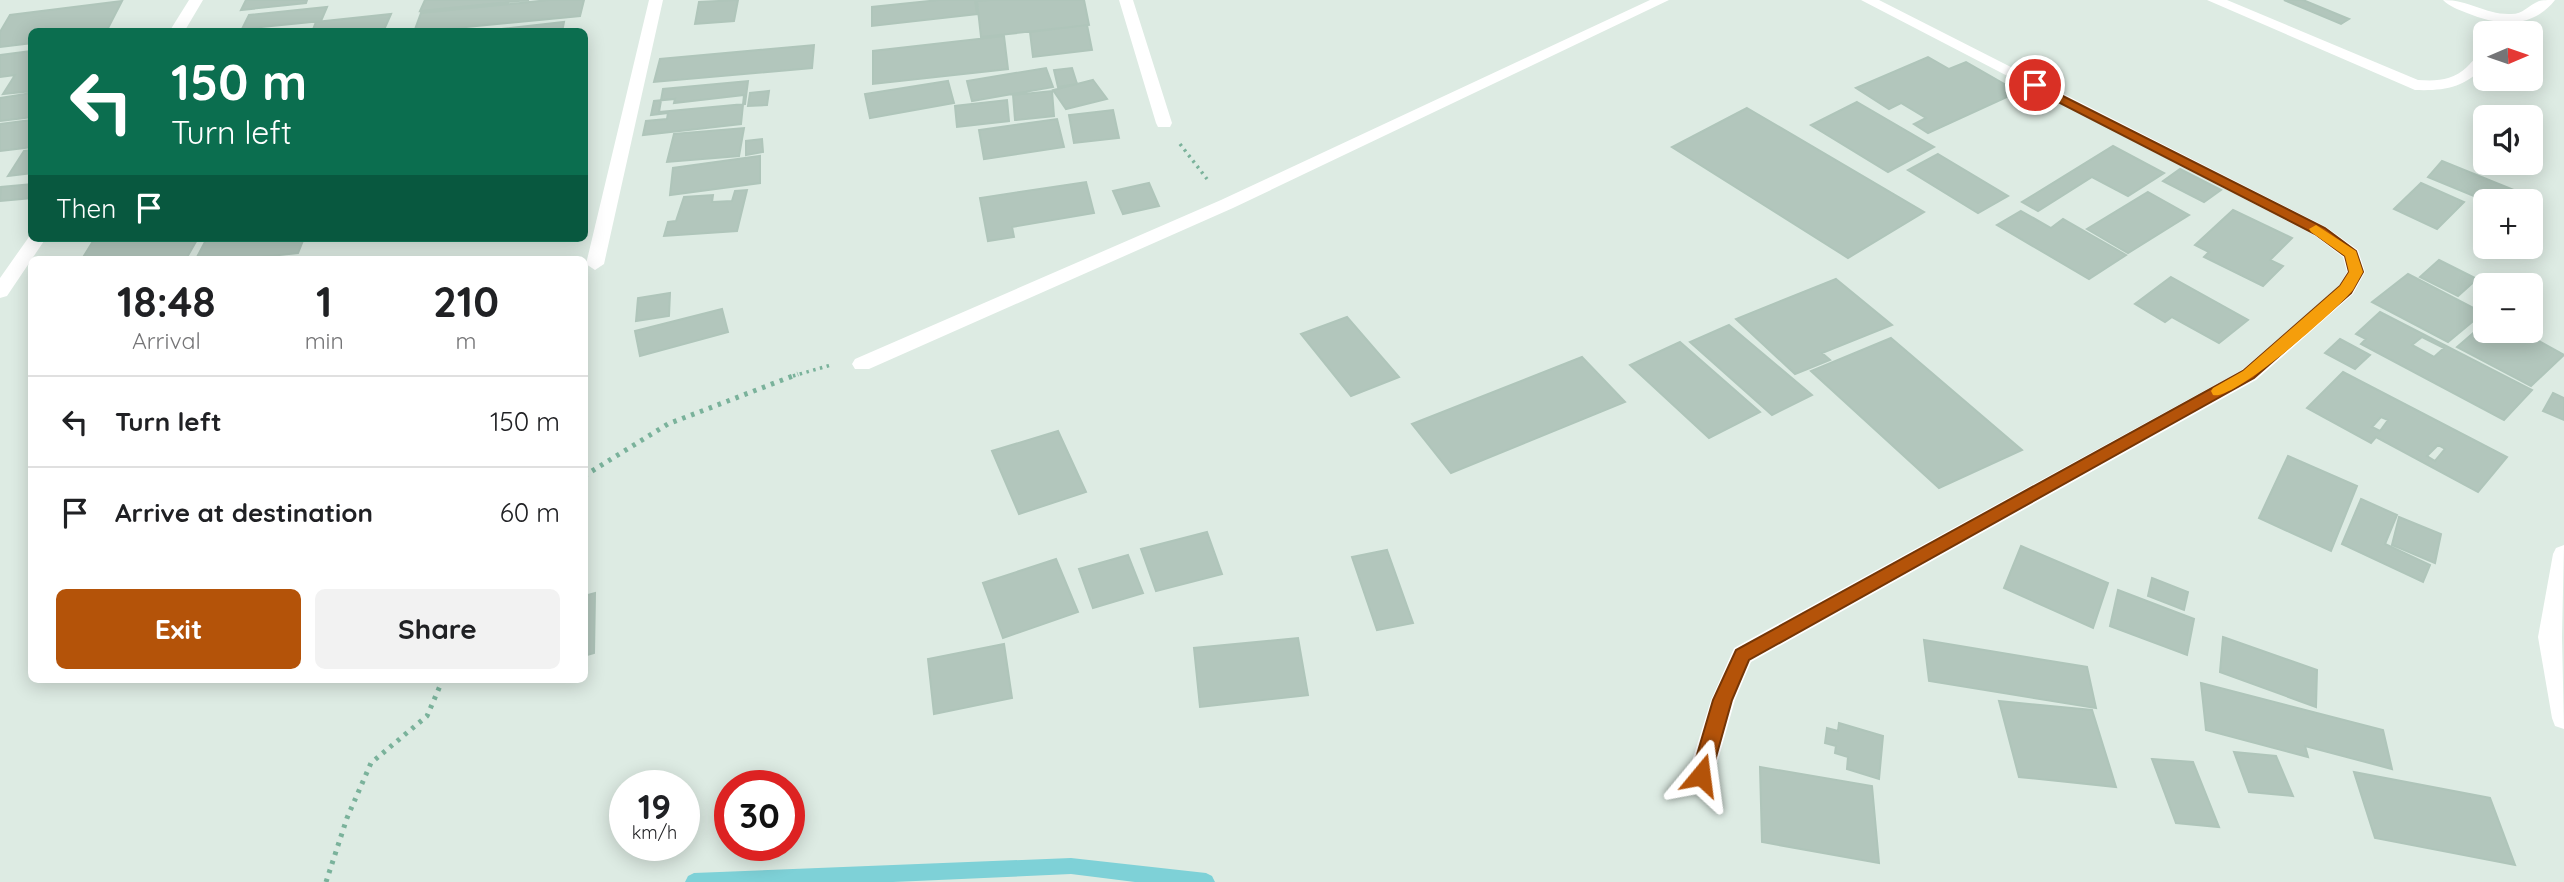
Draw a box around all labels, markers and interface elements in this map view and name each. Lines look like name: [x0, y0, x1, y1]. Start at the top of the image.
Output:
north arrow: [2473, 21, 2543, 91]
map controls: [2473, 21, 2543, 343]
text: 150 m: [171, 51, 307, 112]
pin: [2005, 55, 2065, 115]
icon: left: [56, 56, 147, 147]
icon: arrive: [2016, 66, 2054, 104]
button: sound: [2473, 105, 2543, 175]
text: Turn left: [171, 112, 292, 152]
icon: arrive: [130, 189, 168, 227]
button: +: [2473, 189, 2543, 259]
text: Then: [56, 192, 116, 225]
button: −: [2473, 273, 2543, 343]
text: 18:48: [117, 275, 216, 328]
text: 1: [316, 275, 332, 328]
text: 210: [433, 275, 499, 328]
text: Arrival: [132, 326, 201, 355]
text: min: [305, 326, 344, 355]
text: m: [455, 326, 476, 355]
icon: left: [56, 403, 94, 441]
text: Turn left: [115, 405, 222, 438]
text: 150 m: [490, 405, 560, 438]
icon: arrive: [56, 494, 94, 532]
text: Arrive at destination: [115, 496, 373, 529]
text: 60 m: [500, 496, 560, 529]
button: Exit: [56, 589, 301, 669]
button: Share: [315, 589, 560, 669]
position arrow: [1664, 738, 1738, 812]
speed limit sign: 30: [714, 770, 805, 861]
text: 19: [638, 784, 671, 828]
text: km/h: [632, 821, 677, 844]

